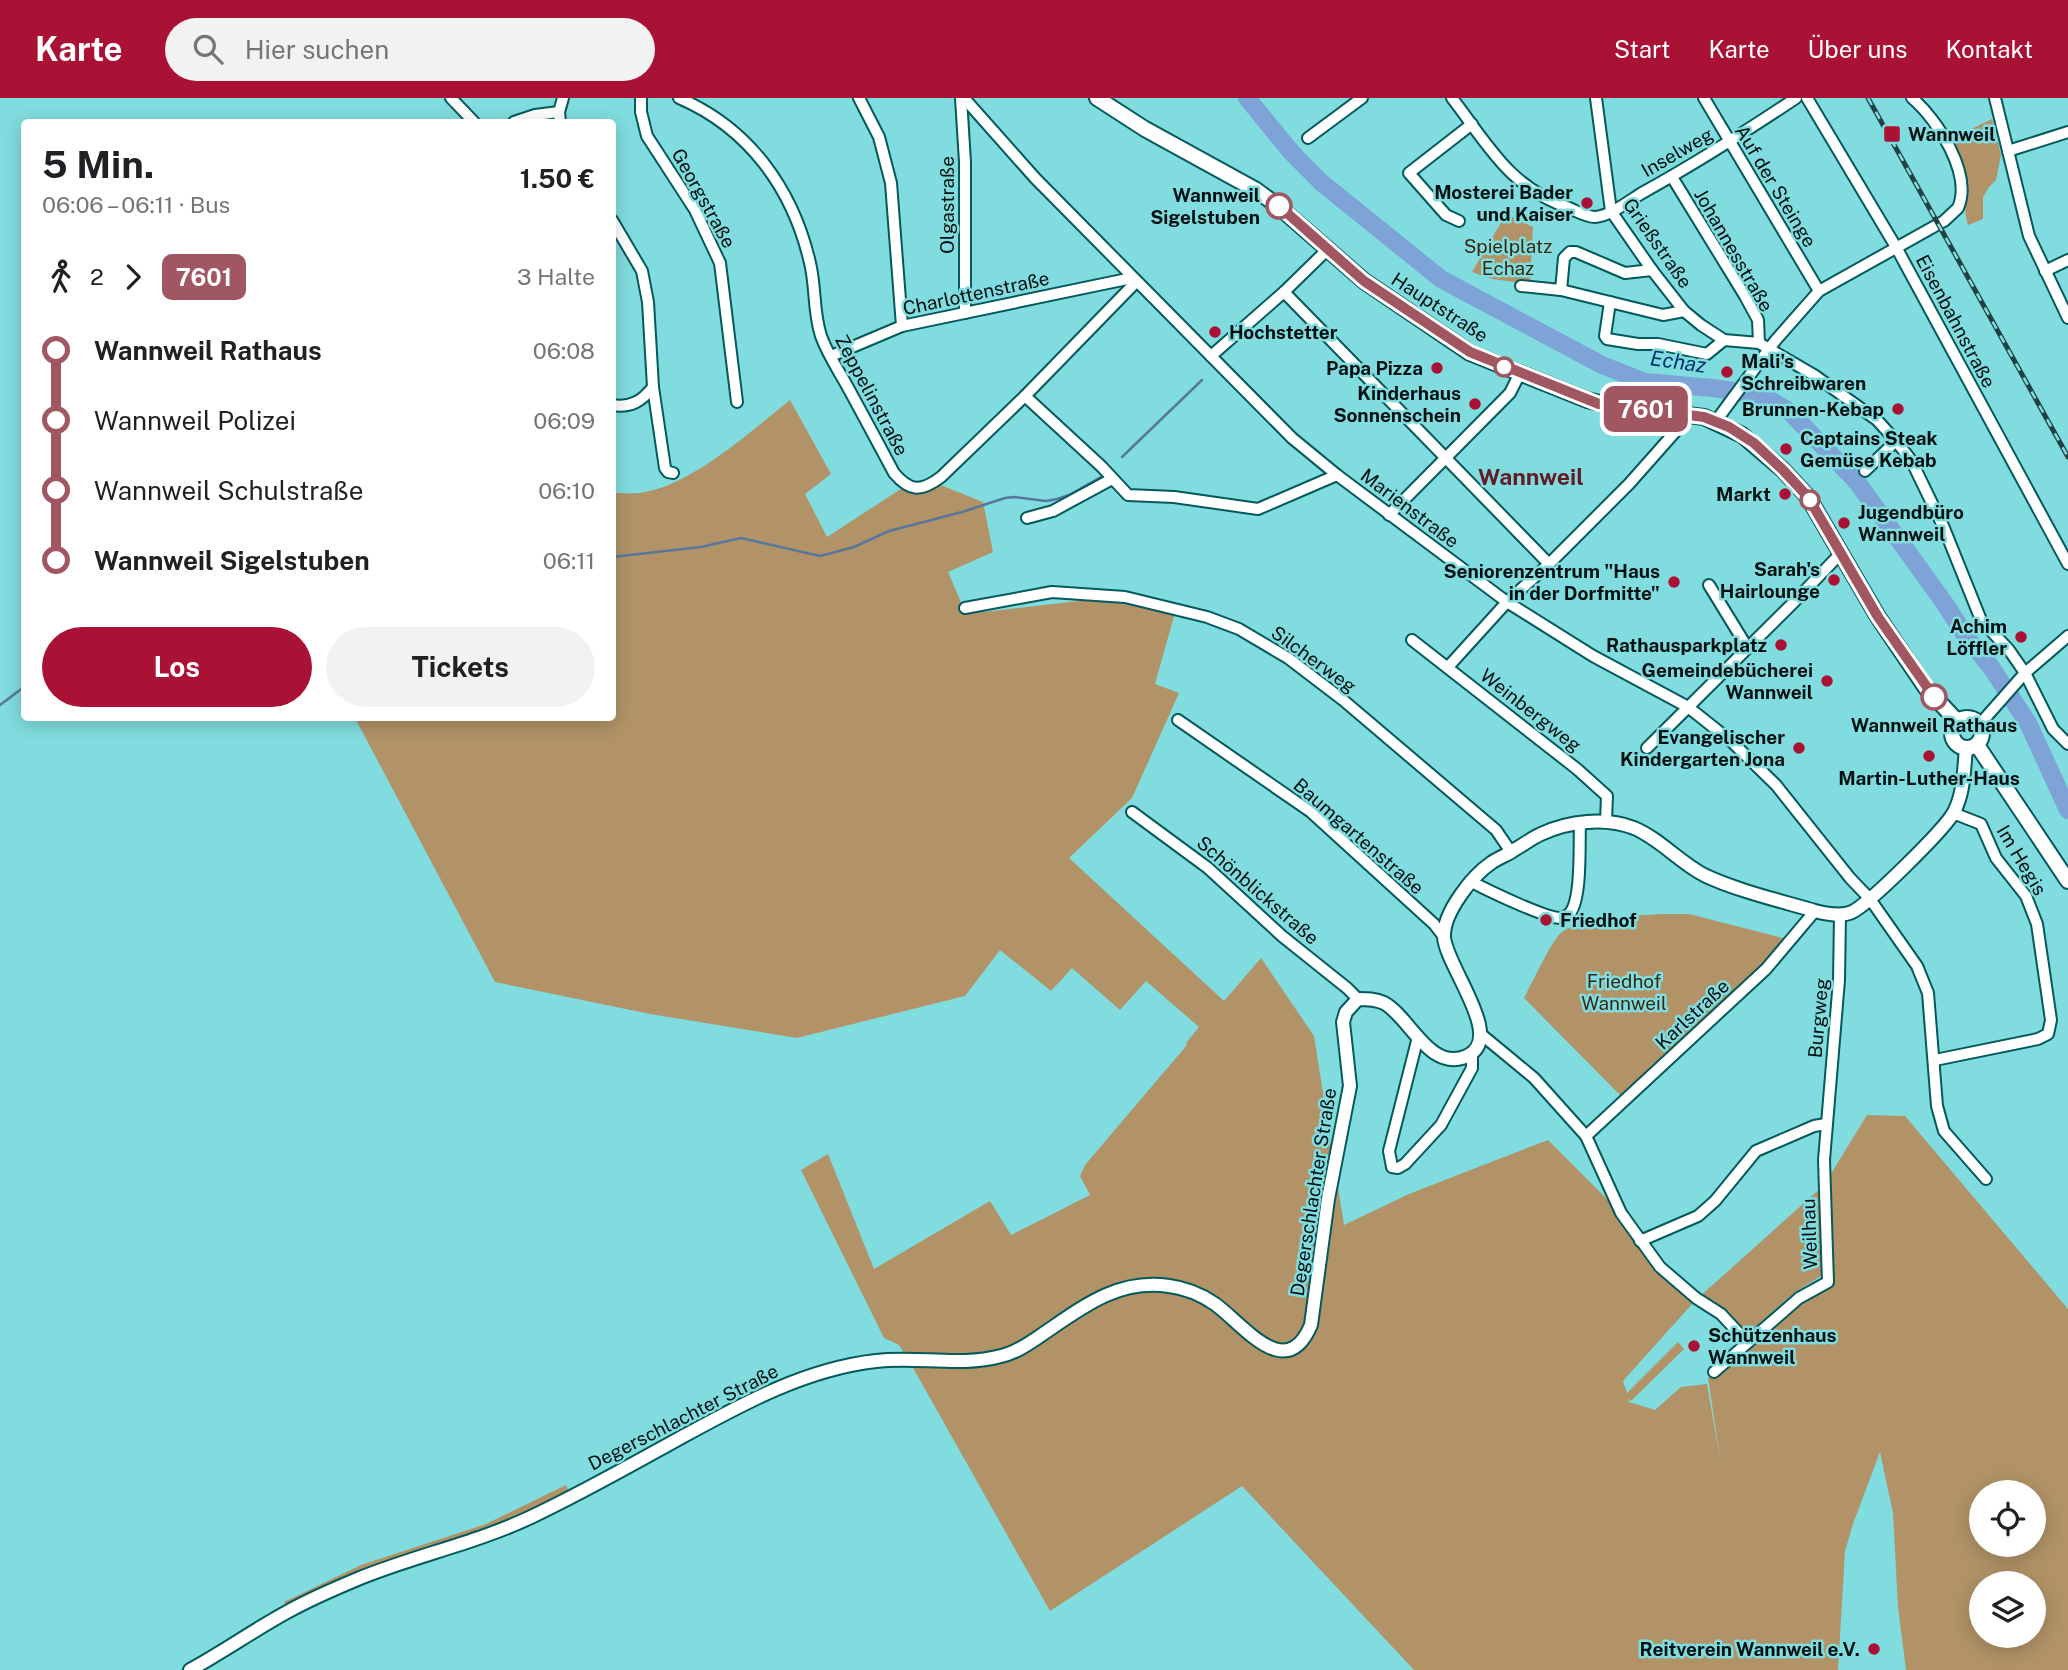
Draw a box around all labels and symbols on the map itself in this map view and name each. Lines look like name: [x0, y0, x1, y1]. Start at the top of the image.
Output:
street label: Auf der Steinge: [1731, 121, 1821, 251]
street label: Inselweg: [1637, 123, 1717, 181]
place label: Wannweil: [1908, 123, 1995, 145]
marker: Wannweil: [1882, 124, 1902, 144]
street label: Georgstraße: [668, 144, 740, 252]
street label: Olgastraße: [936, 156, 958, 254]
place label: Mosterei Bader und Kaiser: [1434, 181, 1573, 225]
place label: Wannweil Sigelstuben: [1150, 184, 1260, 228]
street label: Johannesstraße: [1690, 185, 1778, 315]
marker: Wannweil Sigelstuben: [1266, 193, 1292, 219]
street label: Grießstraße: [1619, 194, 1697, 292]
marker: Mosterei Bader und Kaiser: [1579, 195, 1595, 211]
park label: Spielplatz Echaz: [1464, 235, 1552, 279]
street label: Eisenbahnstraße: [1912, 251, 2000, 391]
street label: Charlottenstraße: [901, 267, 1051, 319]
street label: Hauptstraße: [1388, 268, 1492, 346]
place label: Hochstetter: [1229, 321, 1338, 343]
marker: Hochstetter: [1207, 324, 1223, 340]
street label: Zeppelinstraße: [831, 331, 913, 459]
water label: Echaz: [1649, 345, 1708, 378]
place label: Mali's Schreibwaren: [1741, 350, 1866, 394]
place label: Papa Pizza: [1326, 357, 1423, 379]
unlabelled marker: [1494, 357, 1514, 377]
marker: Papa Pizza: [1429, 360, 1445, 376]
marker: Mali's Schreibwaren: [1719, 364, 1735, 380]
place label: Kinderhaus Sonnenschein: [1333, 382, 1461, 426]
line badge: 7601: [1597, 386, 1695, 432]
marker: Kinderhaus Sonnenschein: [1467, 396, 1483, 412]
place label: Brunnen-Kebap: [1742, 398, 1884, 420]
marker: Brunnen-Kebap: [1890, 401, 1906, 417]
place label: Captains Steak Gemüse Kebab: [1800, 427, 1938, 471]
marker: Captains Steak Gemüse Kebab: [1778, 441, 1794, 457]
district label: Wannweil: [1478, 463, 1584, 490]
street label: Marienstraße: [1357, 464, 1463, 552]
place label: Markt: [1716, 483, 1771, 505]
marker: Markt: [1777, 486, 1793, 502]
unlabelled marker: [1800, 490, 1820, 510]
place label: Jugendbüro Wannweil: [1858, 501, 1964, 545]
marker: Jugendbüro Wannweil: [1836, 515, 1852, 531]
place label: Sarah's Hairlounge: [1720, 558, 1820, 602]
place label: Seniorenzentrum "Haus in der Dorfmitte": [1443, 560, 1660, 604]
marker: Sarah's Hairlounge: [1826, 572, 1842, 588]
marker: Seniorenzentrum "Haus in der Dorfmitte": [1666, 574, 1682, 590]
place label: Achim Löffler: [1946, 615, 2007, 659]
street label: Silcherweg: [1267, 621, 1361, 697]
marker: Achim Löffler: [2013, 629, 2029, 645]
place label: Rathausparkplatz: [1606, 634, 1767, 656]
marker: Rathausparkplatz: [1773, 637, 1789, 653]
place label: Gemeindebücherei Wannweil: [1642, 659, 1813, 703]
street label: Weinbergweg: [1476, 664, 1586, 756]
marker: Gemeindebücherei Wannweil: [1819, 673, 1835, 689]
marker: Wannweil Rathaus: [1921, 684, 1947, 710]
place label: Wannweil Rathaus: [1851, 714, 2017, 736]
place label: Evangelischer Kindergarten Jona: [1620, 726, 1785, 770]
marker: Evangelischer Kindergarten Jona: [1791, 740, 1807, 756]
marker: Martin-Luther-Haus: [1921, 748, 1937, 764]
place label: Martin-Luther-Haus: [1838, 767, 2020, 789]
street label: Baumgartenstraße: [1289, 774, 1429, 898]
street label: Im Hegis: [1993, 821, 2051, 899]
street label: Schönblickstraße: [1193, 831, 1323, 949]
place label: Friedhof: [1560, 909, 1637, 931]
marker: Friedhof: [1538, 912, 1554, 928]
park label: Friedhof Wannweil: [1581, 970, 1667, 1014]
street label: Karlstraße: [1651, 974, 1733, 1054]
street label: Burgweg: [1804, 977, 1832, 1059]
street label: Degerschlachter Straße: [1286, 1086, 1340, 1298]
street label: Weilhau: [1797, 1198, 1821, 1270]
place label: Schützenhaus Wannweil: [1708, 1324, 1837, 1368]
marker: Schützenhaus Wannweil: [1686, 1338, 1702, 1354]
street label: Degerschlachter Straße: [584, 1359, 782, 1475]
place label: Reitverein Wannweil e.V.: [1640, 1638, 1860, 1660]
marker: Reitverein Wannweil e.V.: [1866, 1641, 1882, 1657]

